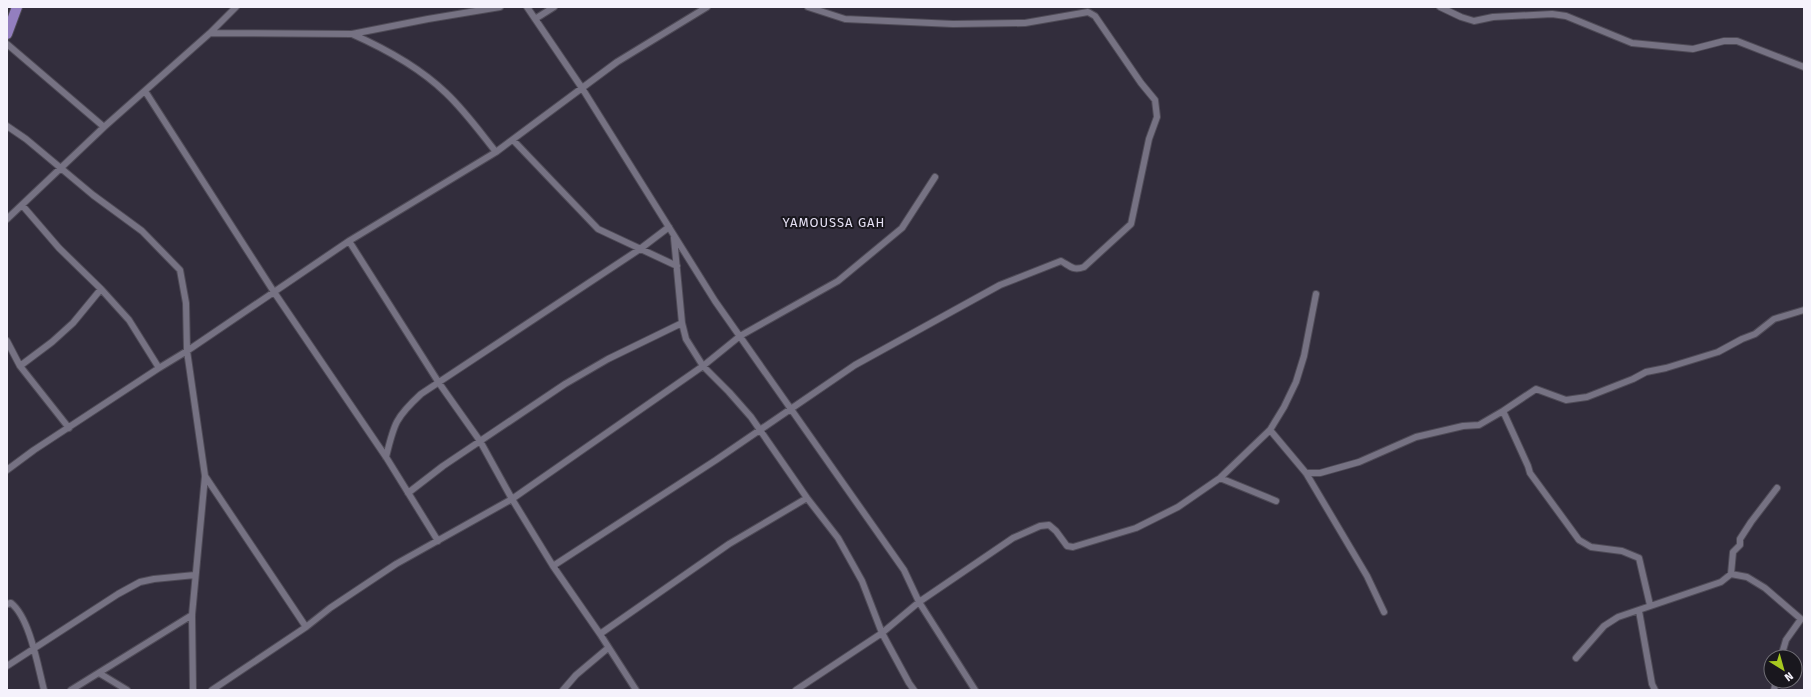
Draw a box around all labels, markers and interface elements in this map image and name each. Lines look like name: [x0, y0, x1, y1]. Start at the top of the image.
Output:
district label: YAMOUSSA GAH: [783, 215, 885, 230]
north arrow: [1763, 649, 1803, 689]
text: N: [1782, 669, 1796, 684]

